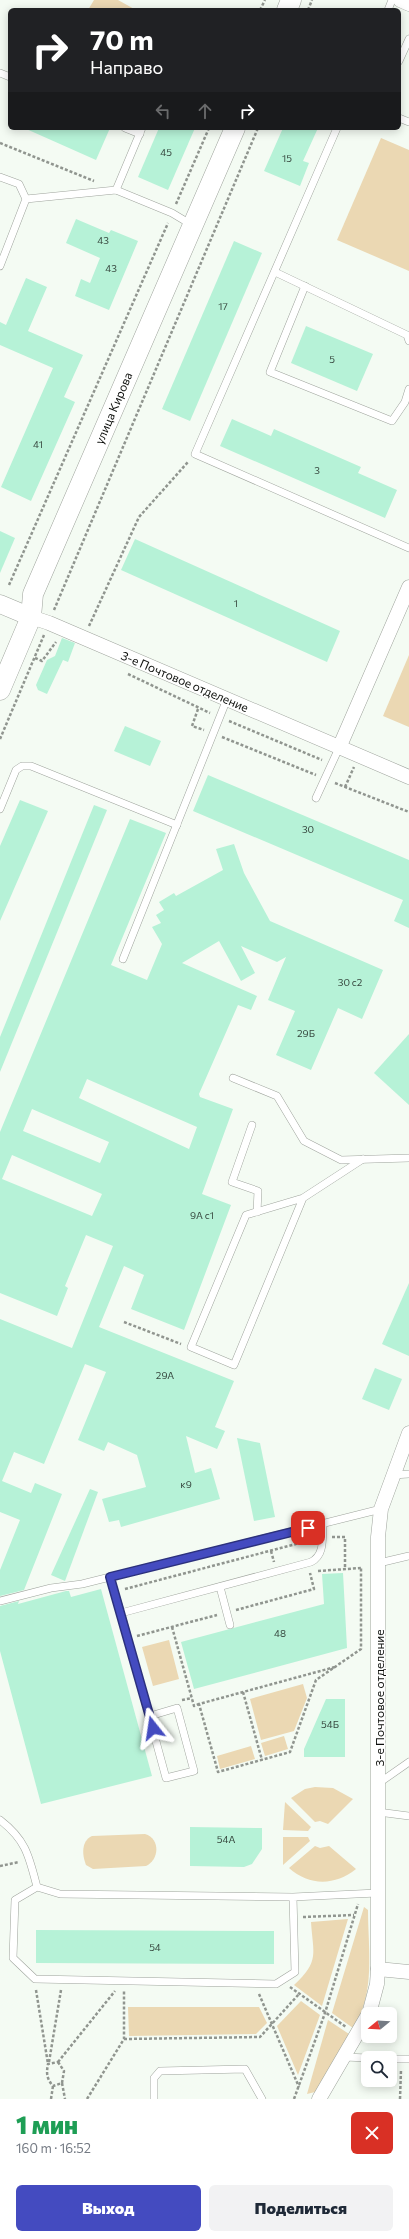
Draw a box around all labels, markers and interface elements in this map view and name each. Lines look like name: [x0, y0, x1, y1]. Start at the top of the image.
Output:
text: 70 m: [90, 22, 154, 56]
icon: right: [24, 24, 76, 76]
text: Направо: [90, 56, 163, 78]
icon: left: [152, 100, 174, 122]
icon: ahead: [194, 100, 216, 122]
icon: right: [236, 100, 258, 122]
house number: 45: [160, 146, 172, 158]
house number: 15: [282, 152, 292, 164]
house number: 43: [97, 234, 109, 246]
house number: 43: [105, 262, 117, 274]
house number: 17: [218, 300, 228, 312]
house number: 5: [329, 353, 335, 365]
street label: улица Кирова: [92, 370, 134, 446]
house number: 41: [33, 438, 43, 450]
house number: 3: [314, 464, 320, 476]
house number: 1: [234, 597, 238, 609]
street label: 3-е Почтовое отделение: [119, 648, 251, 714]
house number: 30: [302, 823, 314, 835]
house number: 30 с2: [338, 976, 363, 988]
house number: 29Б: [297, 1027, 315, 1039]
house number: 9А с1: [190, 1209, 214, 1221]
house number: 29А: [156, 1369, 174, 1381]
house number: к9: [180, 1478, 192, 1490]
pin: [291, 1511, 325, 1545]
icon: arrive: [297, 1517, 319, 1539]
house number: 48: [274, 1627, 286, 1639]
street label: 3-е Почтовое отделение: [372, 1629, 386, 1767]
position arrow: [132, 1707, 174, 1749]
house number: 54Б: [321, 1718, 339, 1730]
house number: 54А: [217, 1833, 235, 1845]
house number: 54: [149, 1941, 161, 1953]
north arrow: [361, 2007, 397, 2043]
map controls: [361, 2007, 397, 2087]
button: search: [361, 2051, 397, 2087]
text: 1 мин: [16, 2110, 78, 2139]
button: close: [351, 2112, 393, 2154]
text: 160 m · 16:52: [16, 2140, 91, 2156]
button: Выход: [16, 2185, 201, 2231]
button: Поделиться: [209, 2185, 393, 2231]

